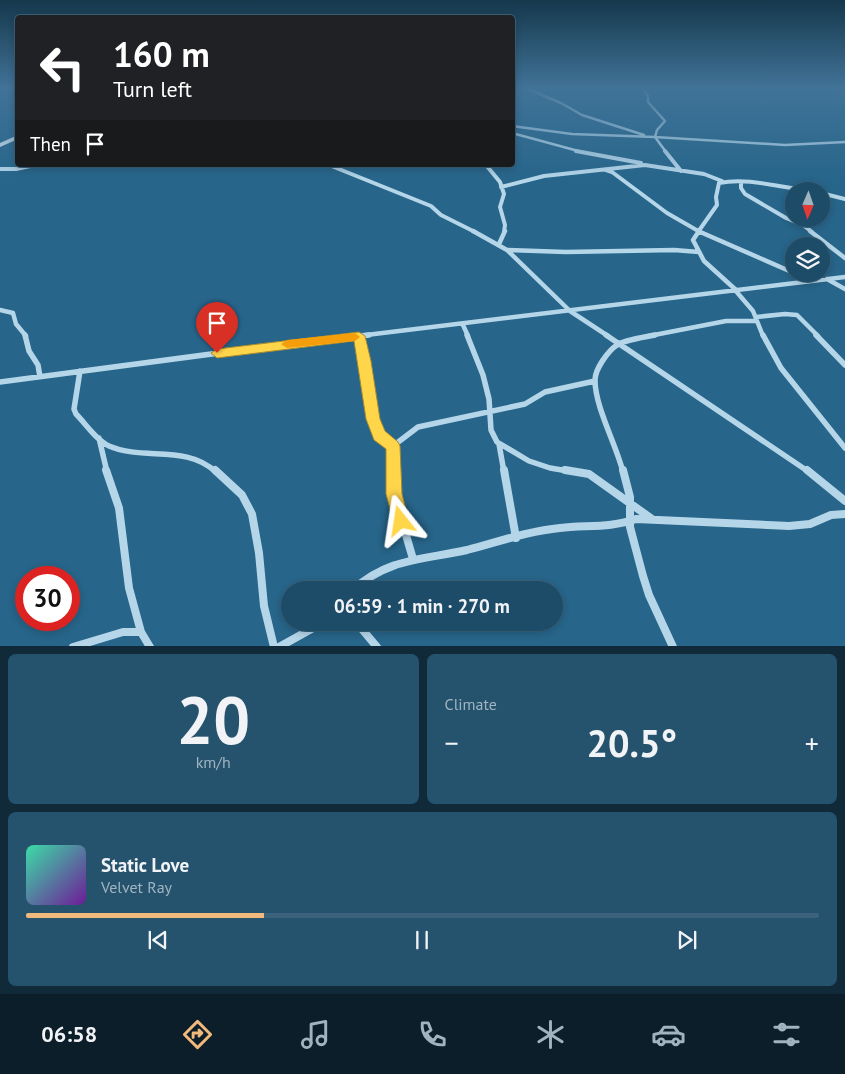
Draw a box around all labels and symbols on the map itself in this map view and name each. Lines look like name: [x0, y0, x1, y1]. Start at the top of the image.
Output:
north arrow: [785, 182, 830, 228]
pin: [196, 302, 238, 353]
position arrow: [374, 494, 426, 546]
speed limit sign: 30: [15, 566, 80, 631]

